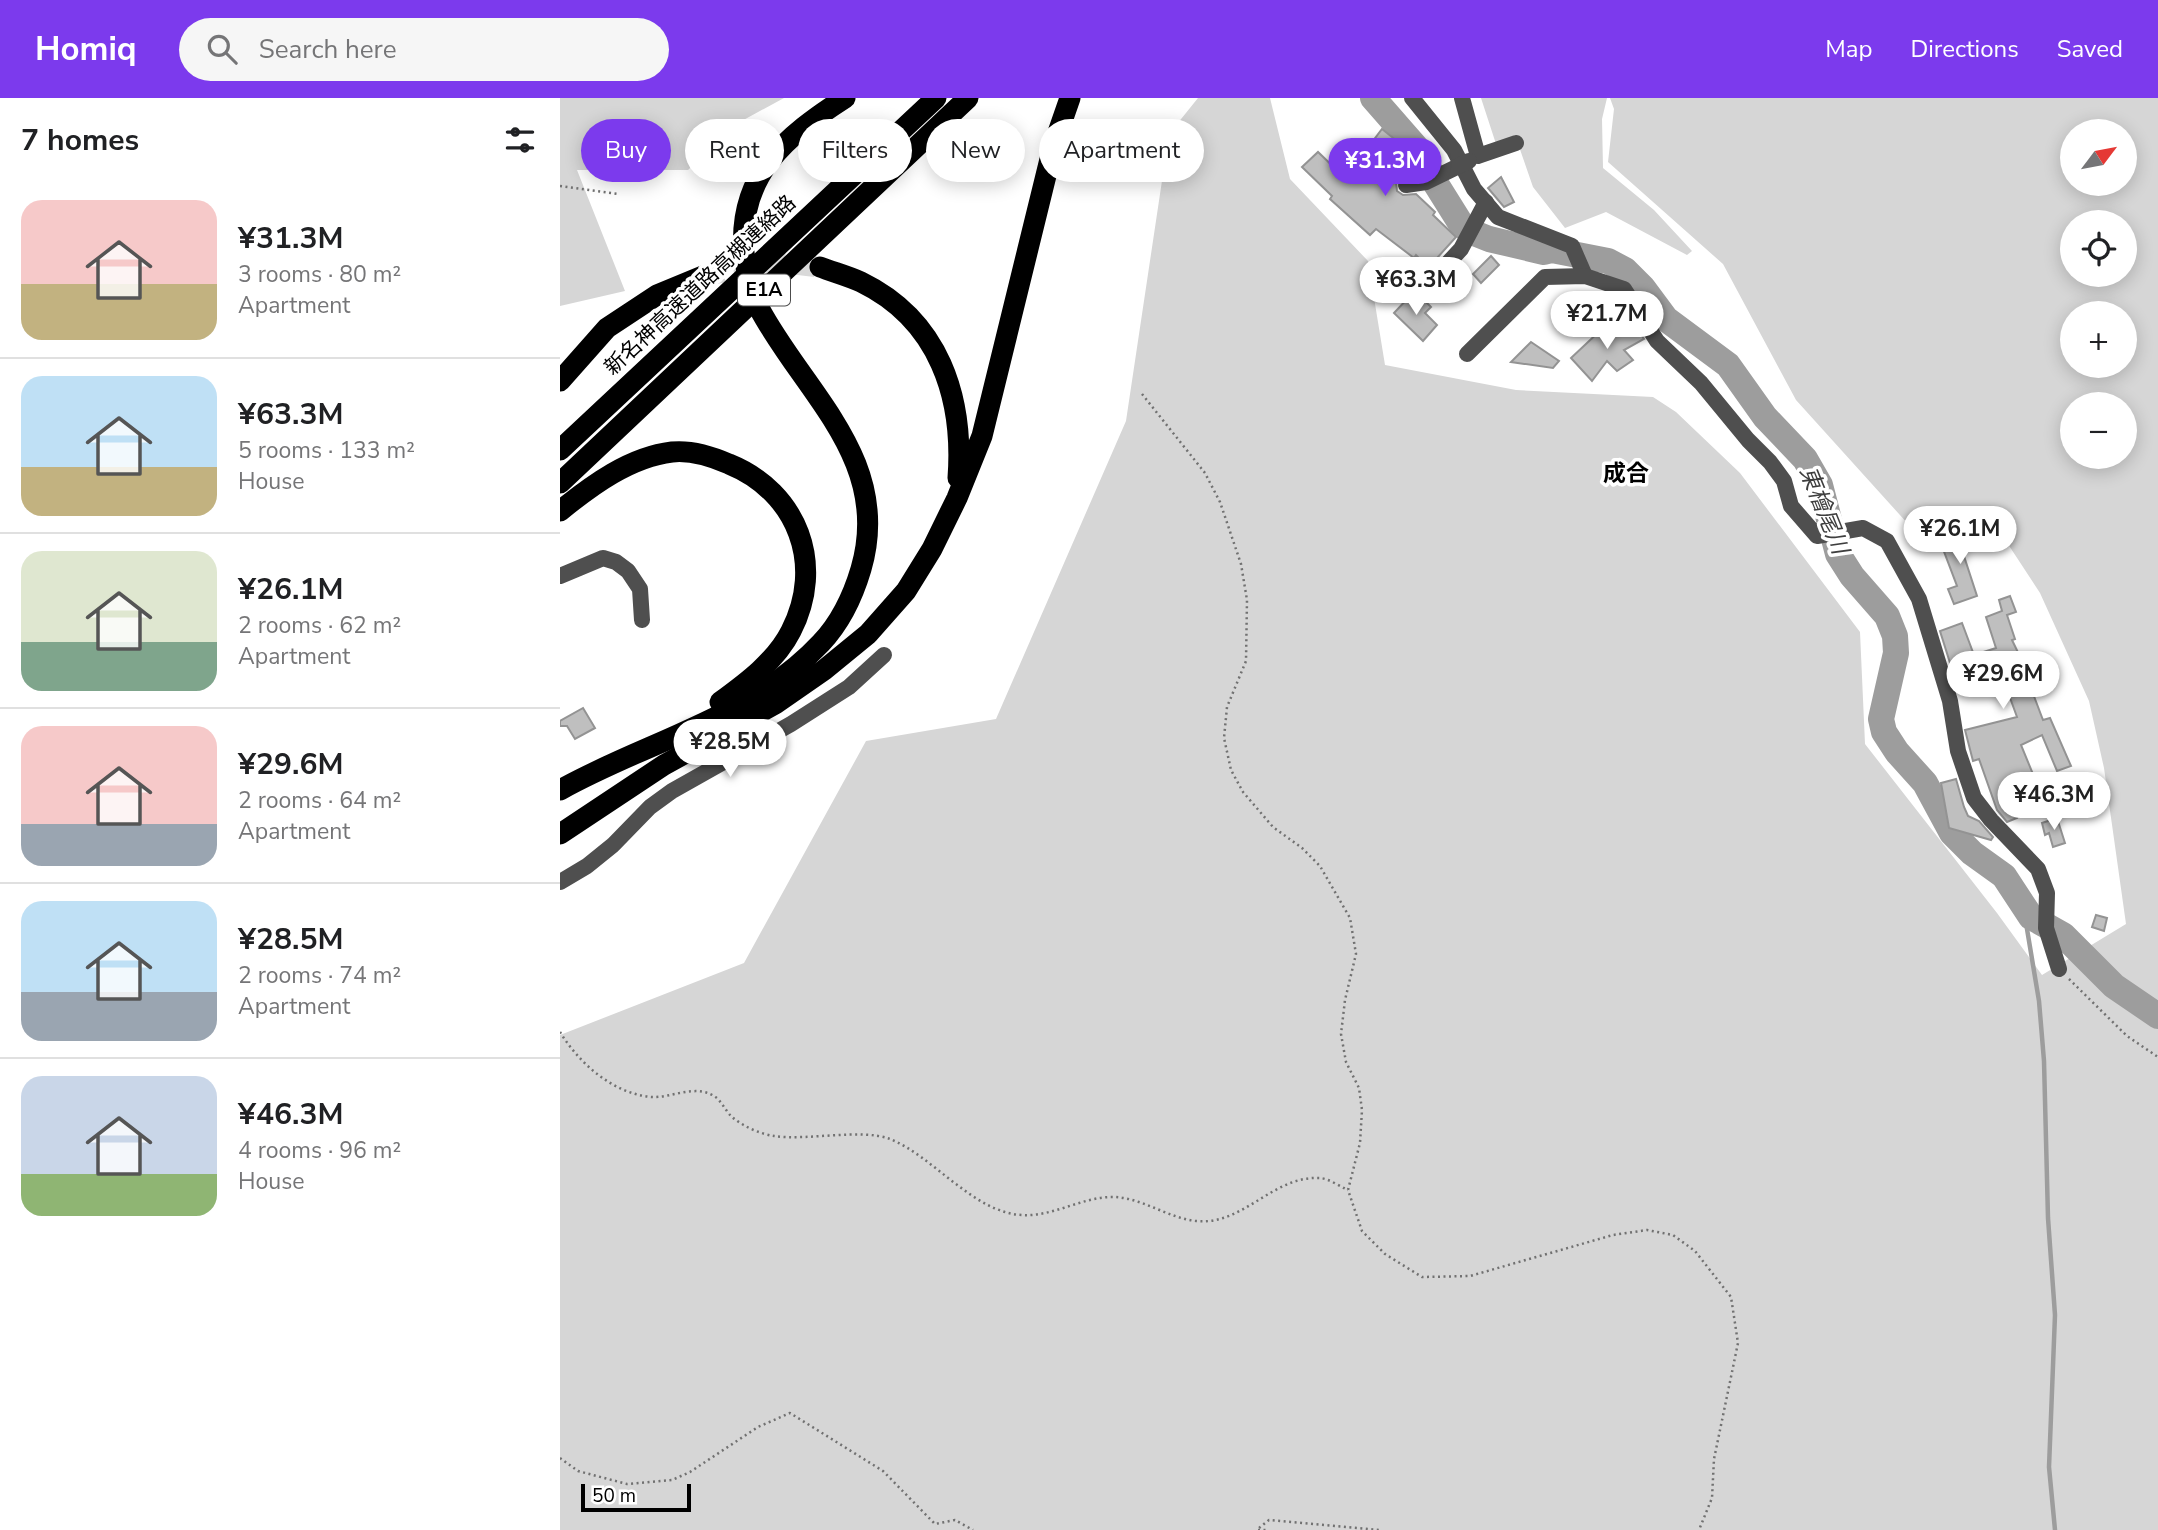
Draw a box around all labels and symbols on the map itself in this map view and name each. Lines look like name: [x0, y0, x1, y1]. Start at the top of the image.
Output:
north arrow: [2060, 119, 2137, 196]
pin: ¥31.3M: [1328, 139, 1442, 198]
street label: 新名神高速道路高槻連絡路: [598, 189, 802, 381]
pin: ¥63.3M: [1359, 258, 1473, 317]
road number: E1A: [738, 274, 790, 306]
pin: ¥21.7M: [1550, 292, 1664, 351]
district label: 成合: [1603, 458, 1649, 489]
water label: 東檜尾川: [1792, 462, 1857, 561]
pin: ¥26.1M: [1903, 506, 2017, 566]
pin: ¥29.6M: [1946, 652, 2060, 711]
pin: ¥28.5M: [673, 720, 787, 779]
pin: ¥46.3M: [1997, 772, 2111, 832]
scale bar: [581, 1481, 691, 1513]

